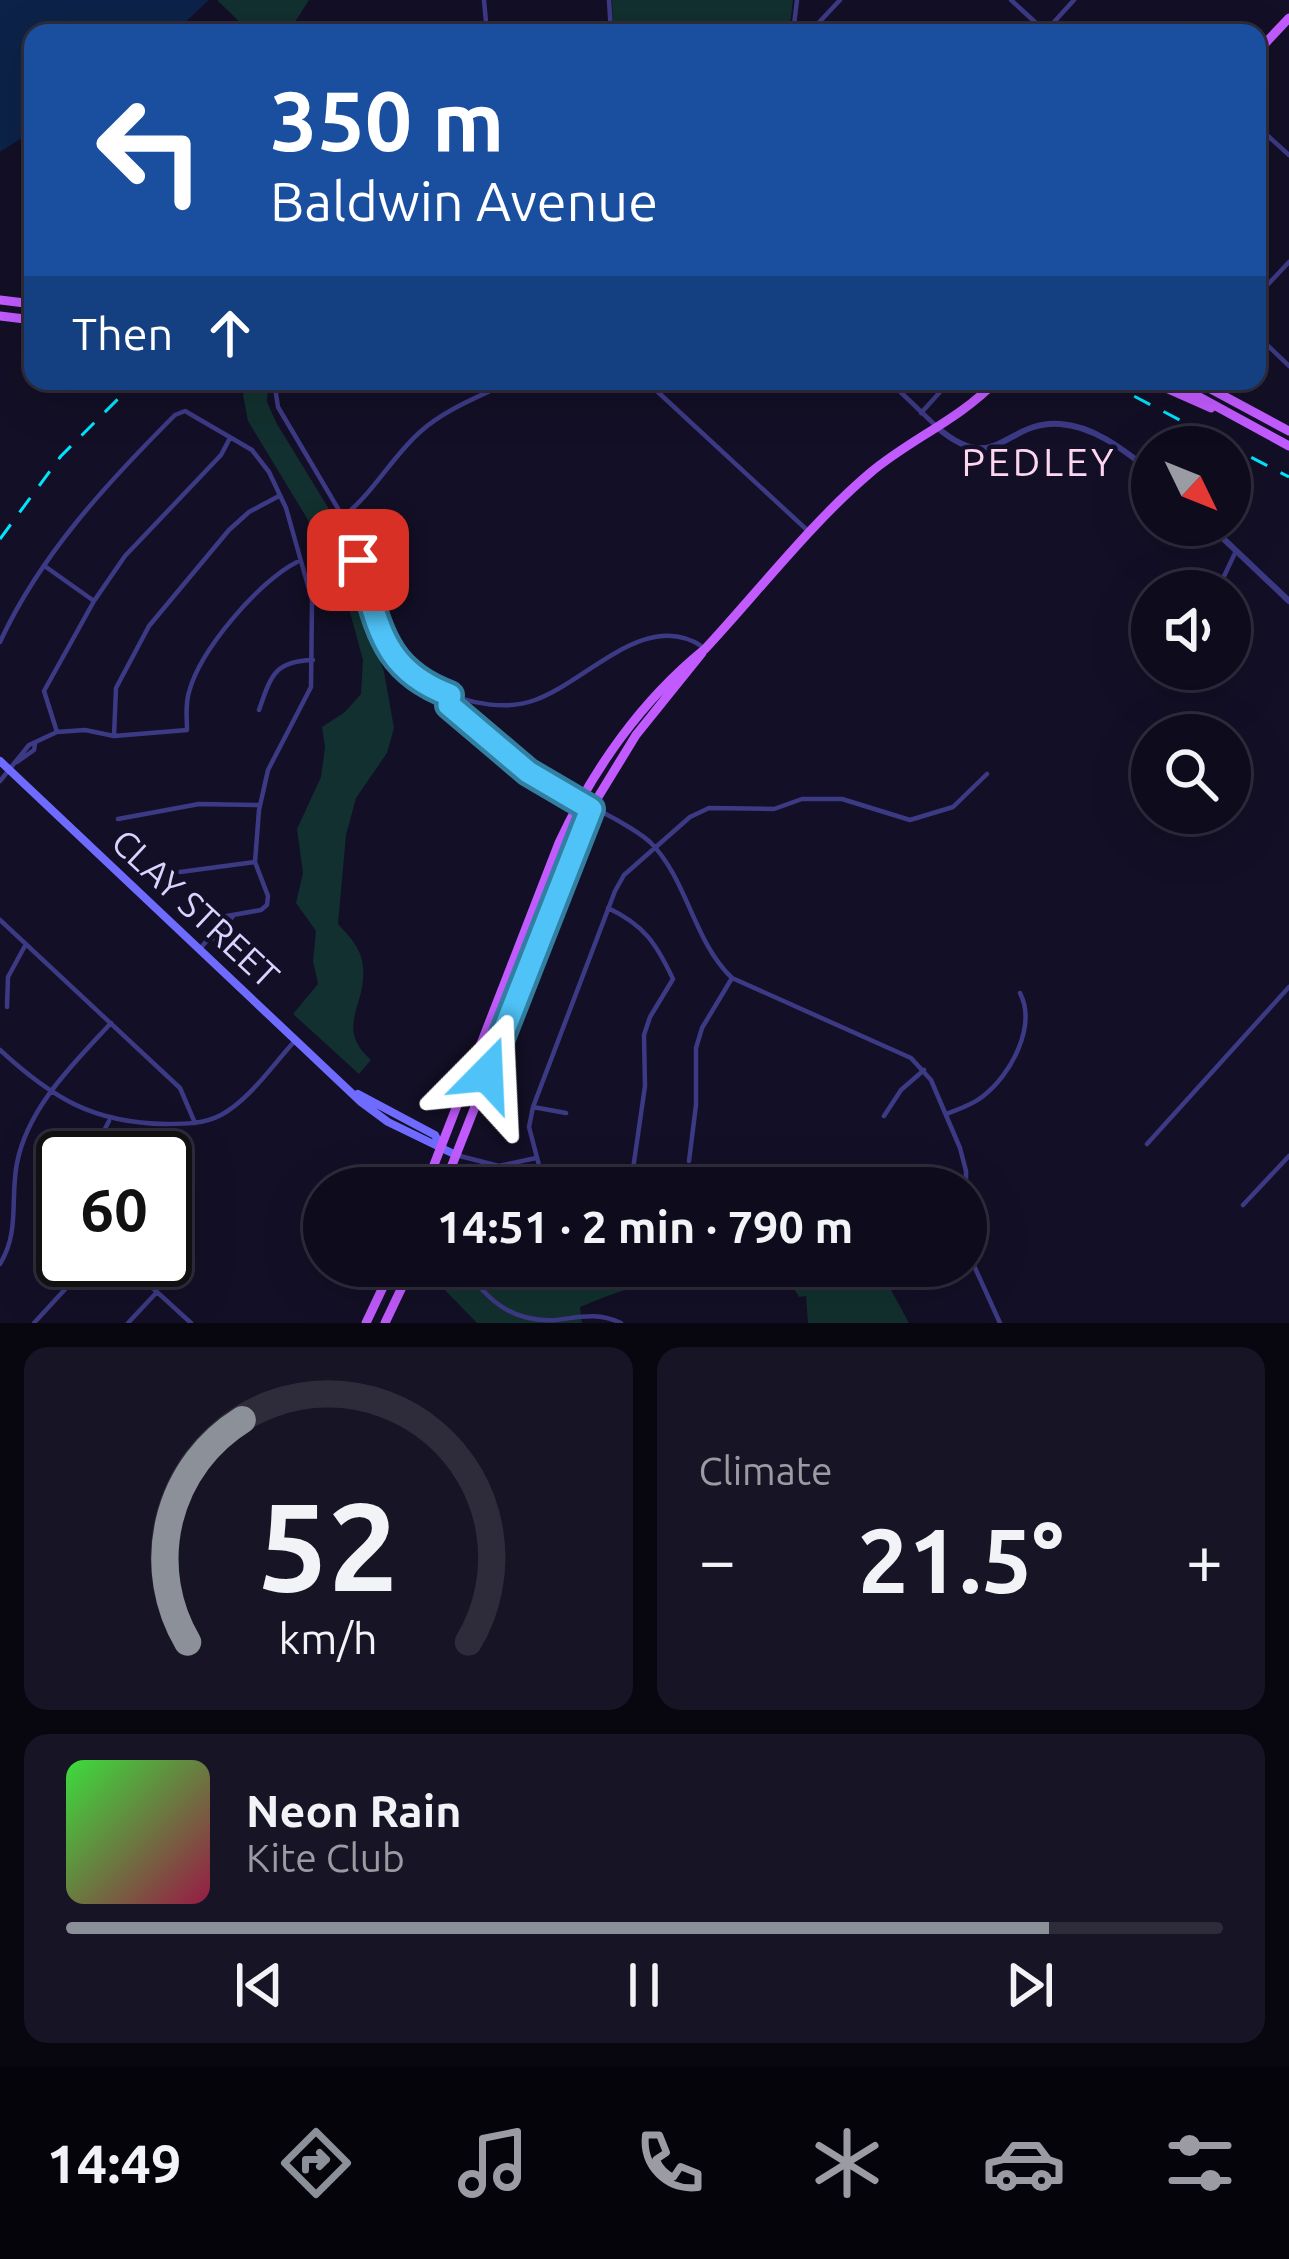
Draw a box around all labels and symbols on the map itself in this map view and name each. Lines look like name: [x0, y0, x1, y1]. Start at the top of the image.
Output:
north arrow: [1131, 426, 1251, 546]
district label: PEDLEY: [961, 440, 1117, 483]
pin: [307, 509, 409, 611]
street label: CLAY STREET: [104, 820, 288, 996]
position arrow: [424, 1011, 550, 1137]
speed limit sign: 60: [36, 1131, 192, 1287]

